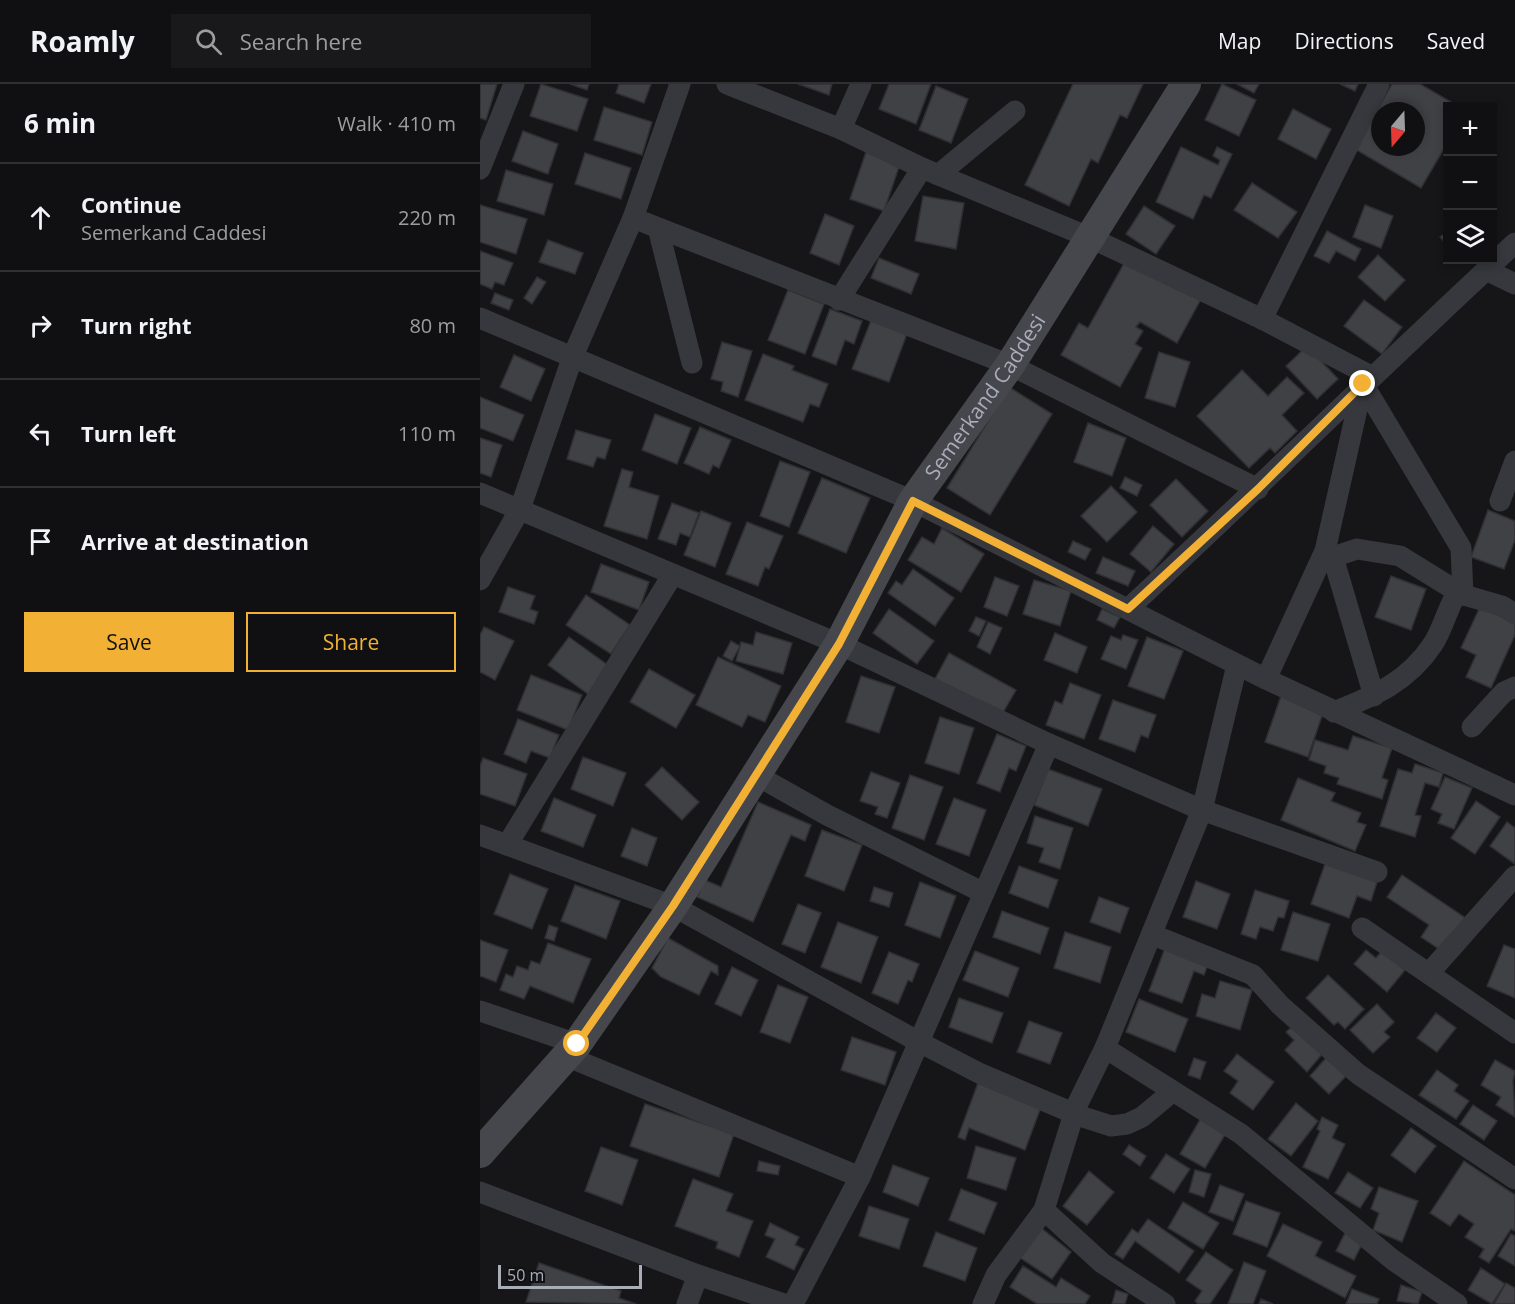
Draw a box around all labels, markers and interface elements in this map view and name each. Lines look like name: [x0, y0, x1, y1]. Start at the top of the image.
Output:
search box: [171, 14, 591, 68]
text: Roamly: [30, 22, 135, 60]
icon: search: [192, 25, 225, 58]
text: Search here: [240, 26, 362, 56]
text: Map: [1218, 27, 1261, 55]
text: Directions: [1294, 27, 1394, 55]
text: Saved: [1427, 27, 1485, 55]
north arrow: [1371, 102, 1425, 156]
map controls: [1443, 102, 1497, 264]
button: +: [1443, 102, 1497, 156]
text: 6 min: [24, 105, 96, 141]
text: Walk · 410 m: [337, 110, 456, 137]
button: −: [1443, 156, 1497, 210]
text: Continue: [81, 189, 181, 219]
icon: ahead: [24, 201, 57, 234]
text: 220 m: [398, 204, 456, 231]
button: layers: [1443, 210, 1497, 264]
text: Semerkand Caddesi: [81, 219, 266, 246]
icon: right: [24, 309, 57, 342]
street label: Semerkand Caddesi: [918, 309, 1051, 485]
text: Turn right: [81, 310, 192, 340]
text: 80 m: [409, 312, 456, 339]
route end: [1349, 370, 1375, 396]
icon: left: [24, 417, 57, 450]
text: Turn left: [81, 418, 176, 448]
text: 110 m: [398, 420, 456, 447]
icon: arrive: [24, 525, 57, 558]
text: Arrive at destination: [81, 526, 309, 556]
button: Save: [24, 612, 234, 672]
button: Share: [246, 612, 456, 672]
route start: [563, 1030, 589, 1056]
scale bar: [498, 1262, 642, 1290]
text: 50 m: [507, 1264, 544, 1286]

